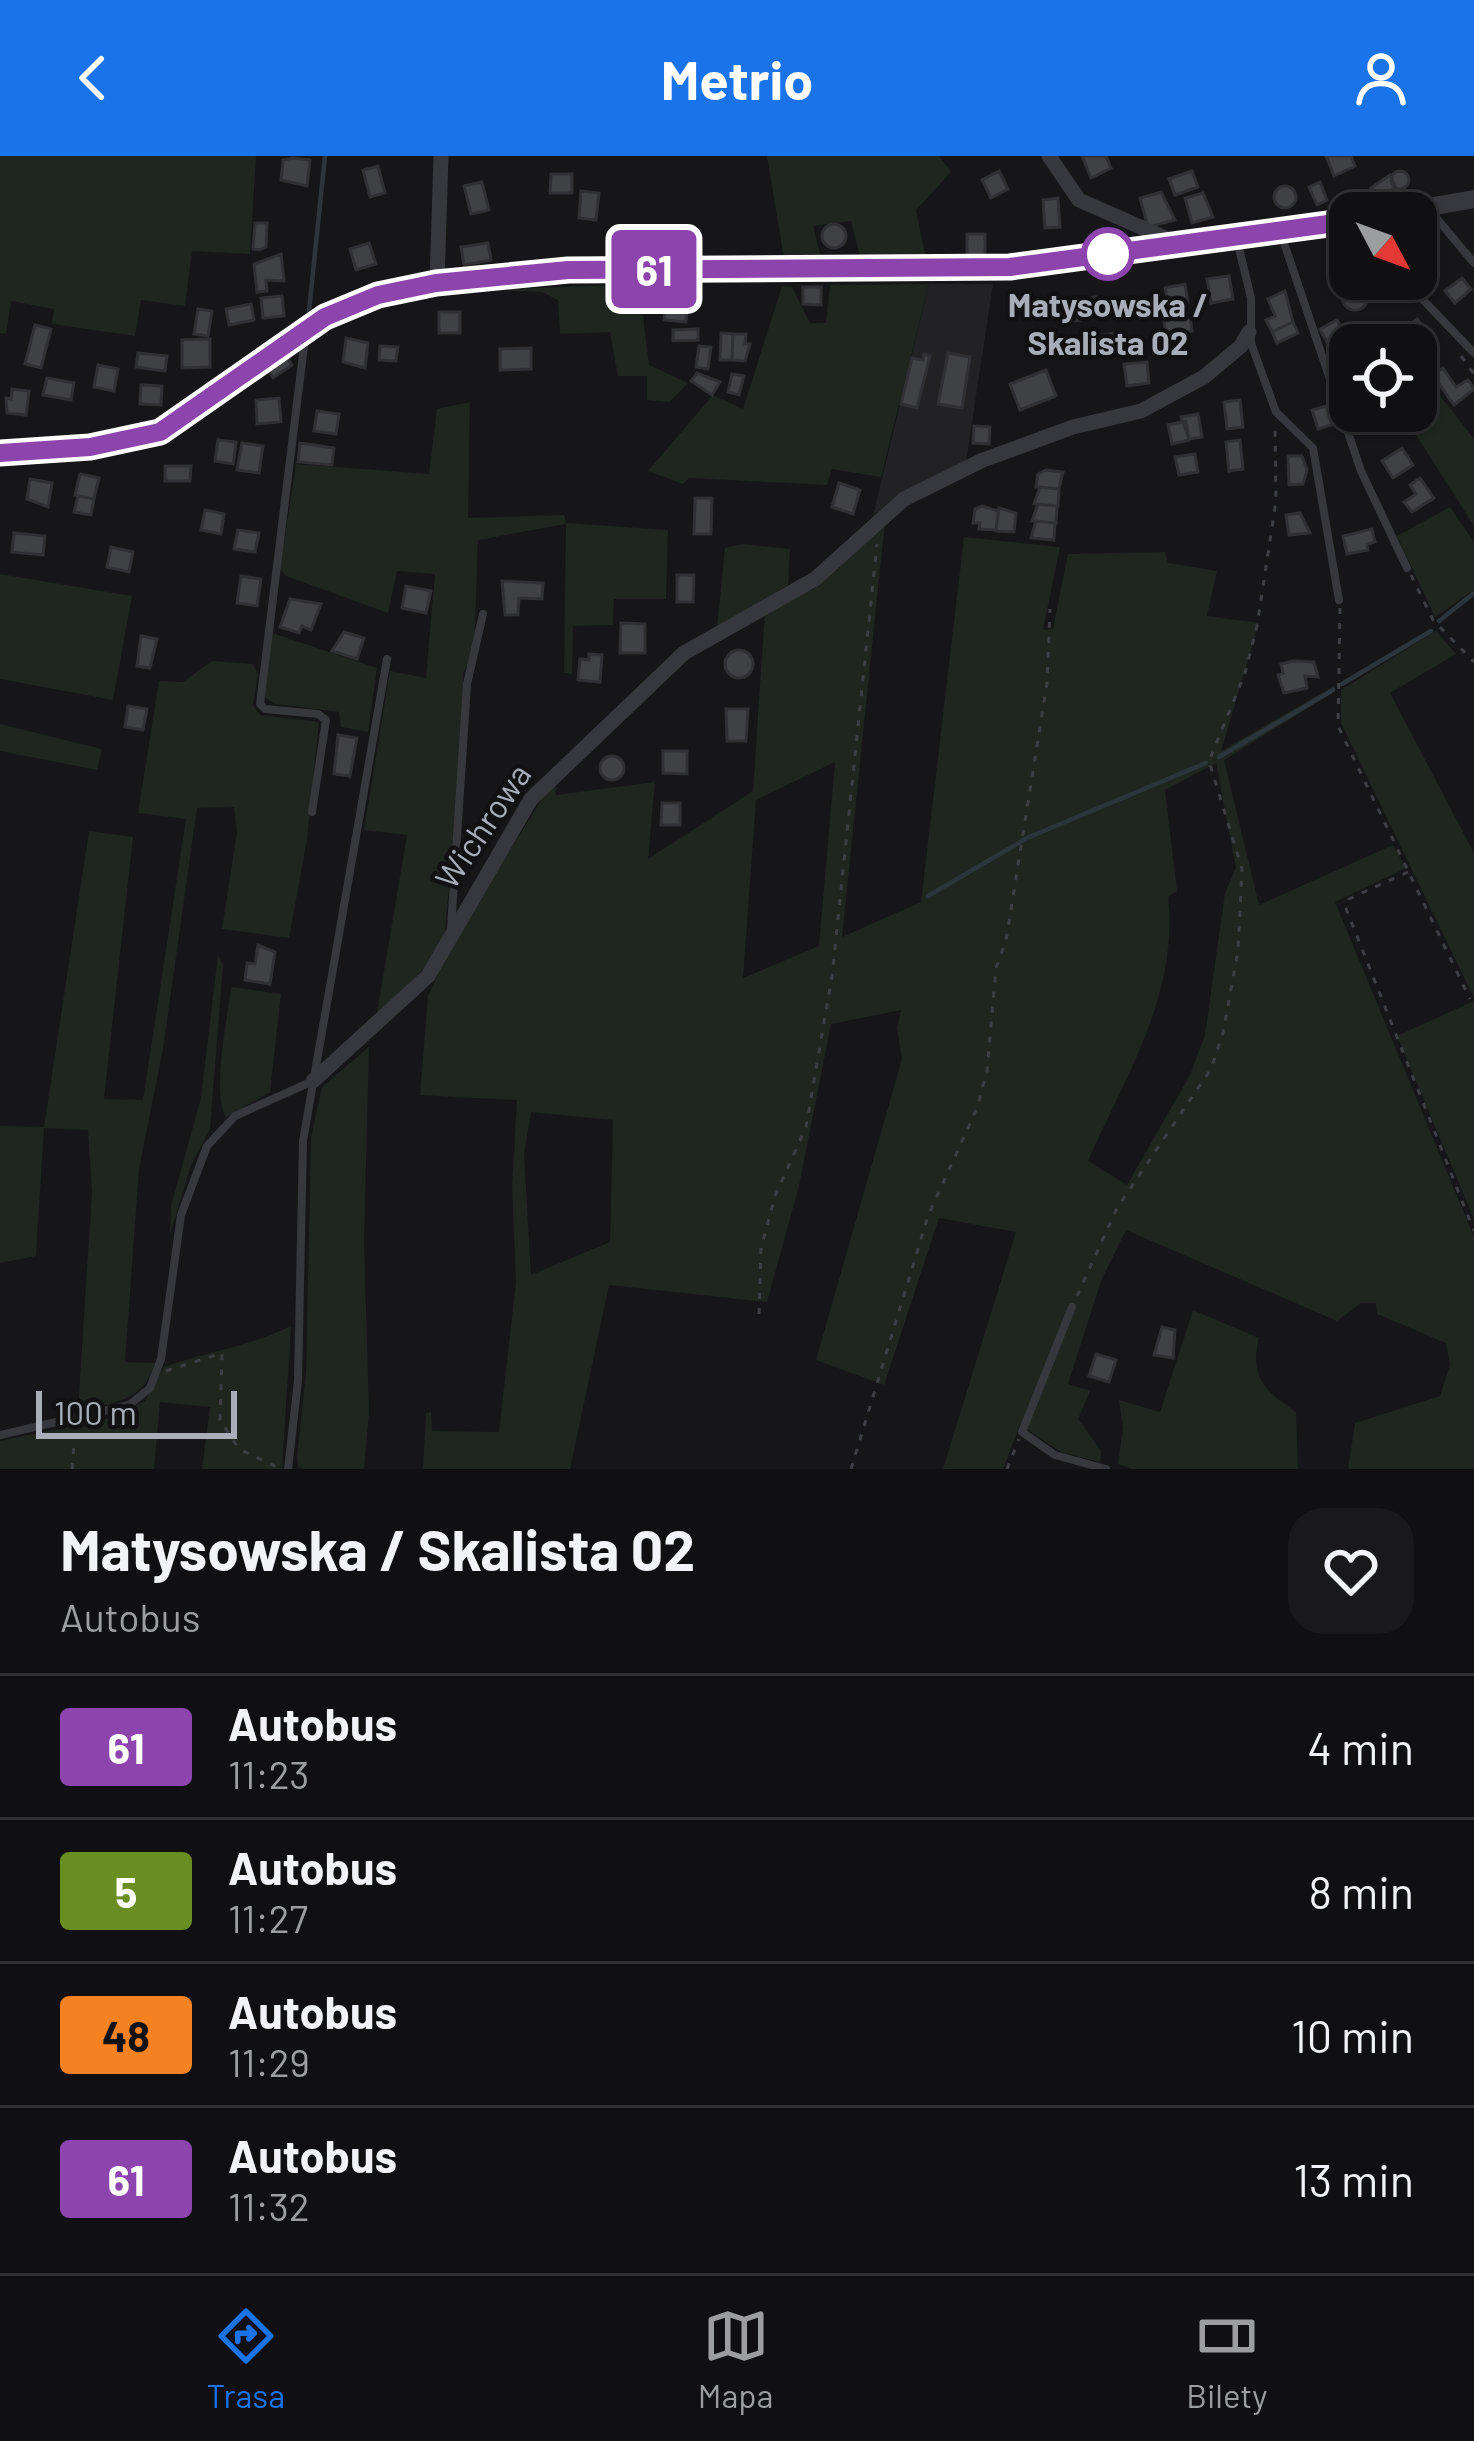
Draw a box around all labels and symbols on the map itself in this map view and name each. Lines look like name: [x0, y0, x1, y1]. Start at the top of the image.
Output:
north arrow: [1329, 192, 1437, 300]
marker: Matysowska / Skalista 02: [1083, 229, 1133, 279]
line badge: 61: [600, 230, 708, 308]
place label: Matysowska / Skalista 02: [1008, 284, 1208, 362]
street label: Wichrowa: [426, 755, 538, 895]
scale bar: [36, 1385, 237, 1438]

